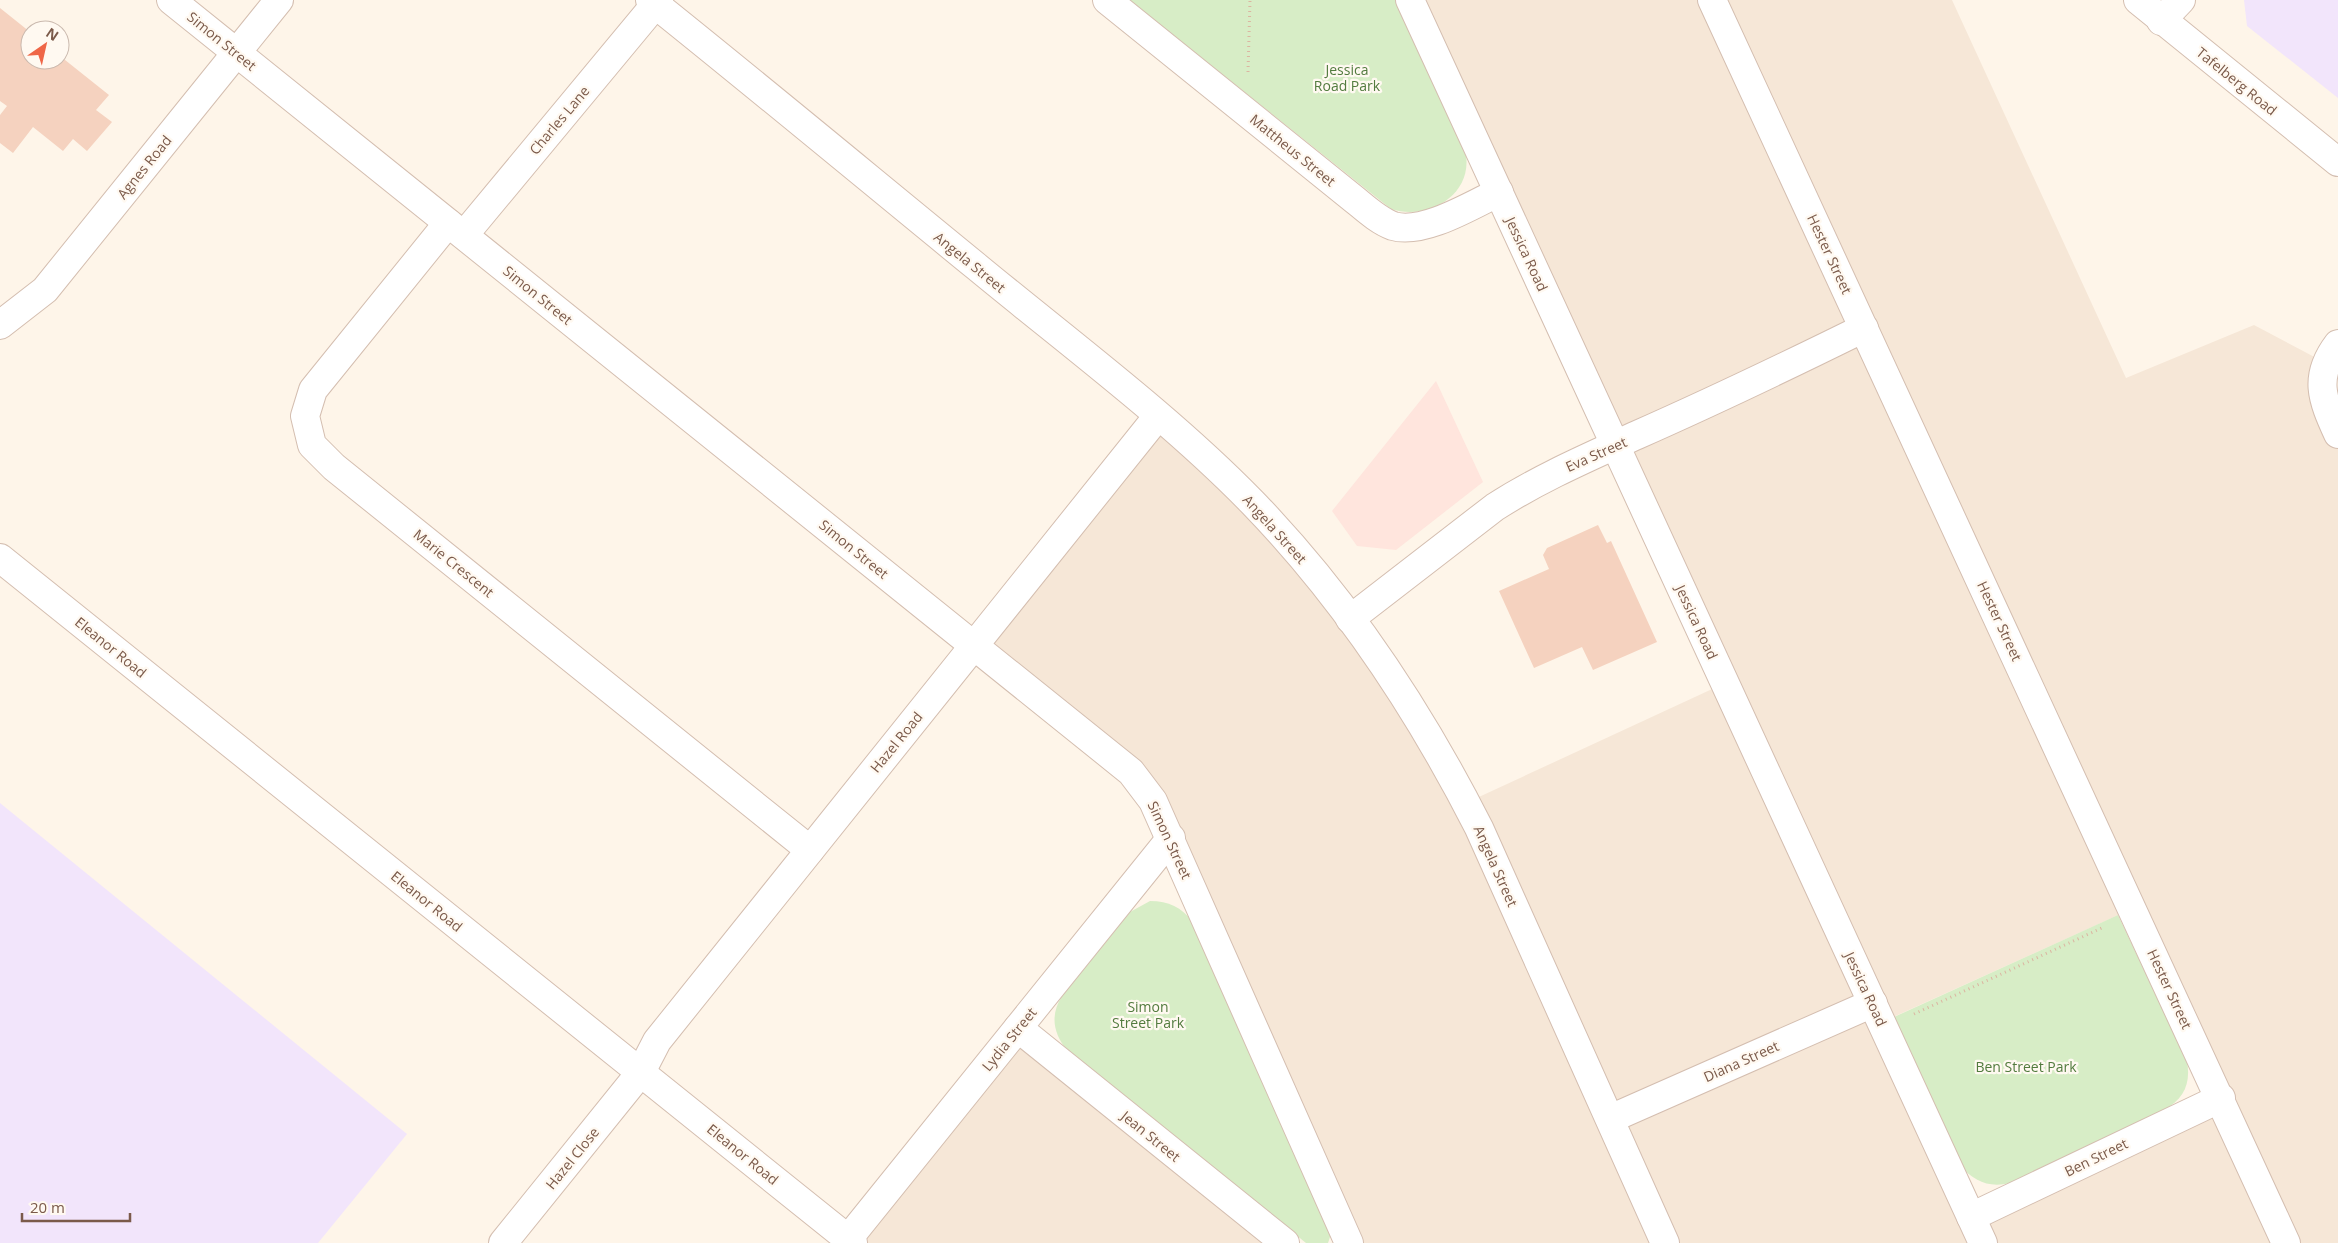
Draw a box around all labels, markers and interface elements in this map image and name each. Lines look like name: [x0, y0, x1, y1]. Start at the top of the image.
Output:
street label: Simon Street: [183, 7, 261, 75]
north arrow: [20, 20, 70, 70]
text: N: [43, 23, 63, 45]
street label: Tafelberg Road: [2193, 43, 2281, 119]
park label: Jessica Road Park: [1314, 60, 1381, 95]
street label: Charles Lane: [525, 82, 593, 158]
street label: Mattheus Street: [1246, 110, 1340, 190]
street label: Agnes Road: [113, 131, 175, 203]
street label: Hester Street: [1803, 211, 1857, 297]
street label: Jessica Road: [1501, 212, 1553, 294]
street label: Angela Street: [930, 227, 1010, 297]
street label: Simon Street: [499, 261, 577, 329]
street label: Eva Street: [1562, 432, 1630, 476]
street label: Angela Street: [1239, 490, 1311, 568]
street label: Simon Street: [815, 515, 893, 583]
street label: Marie Crescent: [410, 525, 498, 601]
street label: Hester Street: [1973, 578, 2027, 664]
street label: Jessica Road: [1671, 580, 1723, 662]
street label: Eleanor Road: [71, 612, 151, 682]
street label: Hazel Road: [866, 708, 926, 776]
street label: Simon Street: [1144, 798, 1196, 882]
street label: Angela Street: [1470, 822, 1522, 910]
street label: Eleanor Road: [387, 866, 467, 936]
street label: Hester Street: [2143, 946, 2197, 1032]
street label: Jessica Road: [1840, 947, 1892, 1029]
park label: Simon Street Park: [1112, 997, 1185, 1032]
street label: Lydia Street: [977, 1003, 1041, 1075]
street label: Diana Street: [1700, 1036, 1782, 1086]
park label: Ben Street Park: [1975, 1057, 2077, 1076]
street label: Jean Street: [1116, 1105, 1184, 1166]
street label: Eleanor Road: [703, 1119, 783, 1189]
street label: Hazel Close: [541, 1123, 603, 1193]
street label: Ben Street: [2061, 1134, 2131, 1180]
scale bar: [22, 1190, 130, 1222]
text: 20 m: [30, 1197, 65, 1217]

